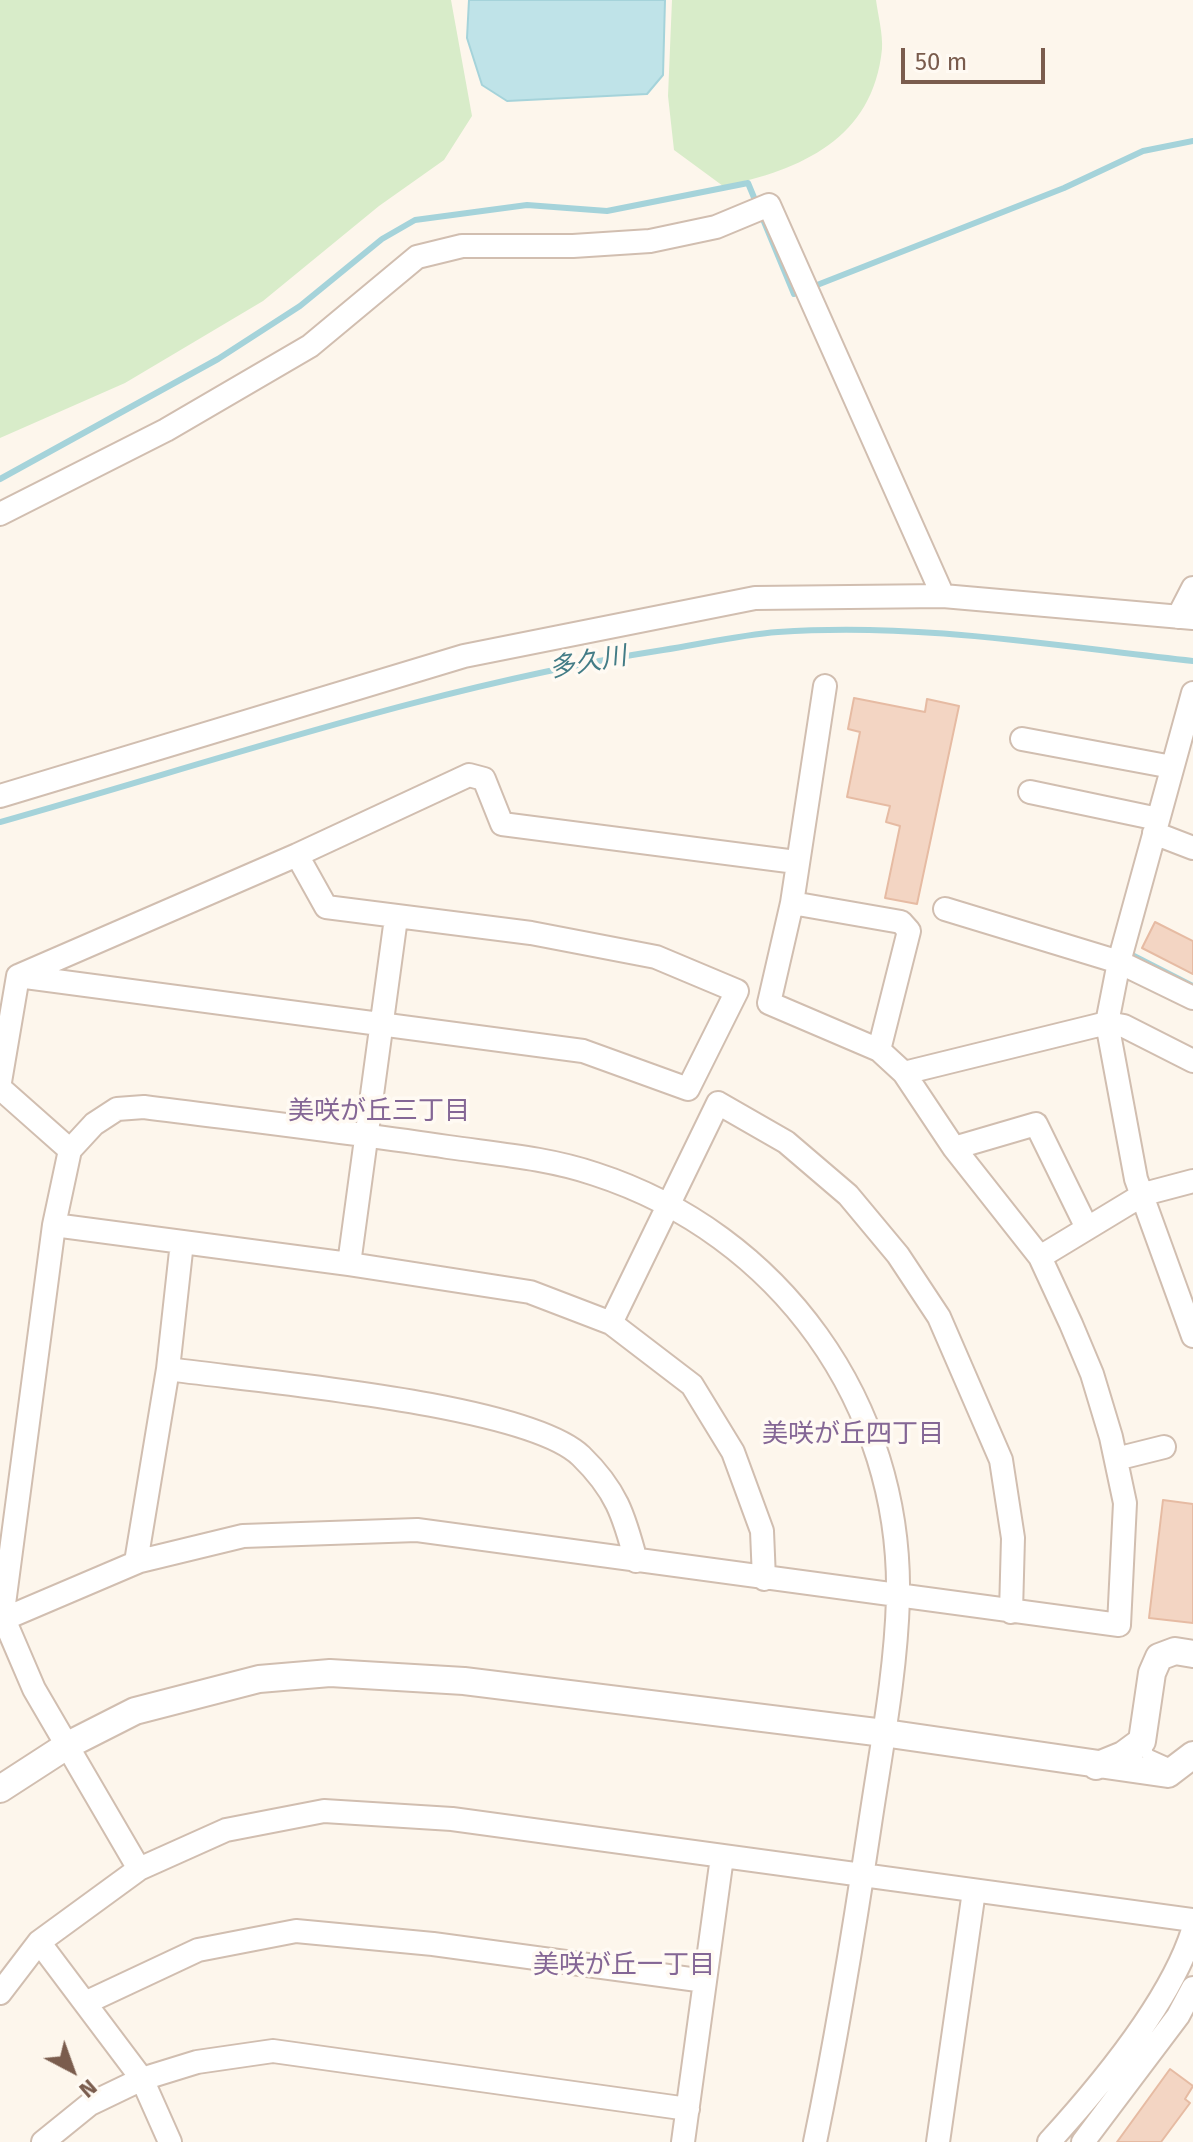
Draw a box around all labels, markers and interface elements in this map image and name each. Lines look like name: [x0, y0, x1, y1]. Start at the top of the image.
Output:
scale bar: [905, 32, 1049, 82]
text: 50 m: [915, 48, 967, 76]
water label: 多久川: [547, 641, 629, 685]
district label: 美咲が丘三丁目: [288, 1096, 470, 1128]
district label: 美咲が丘四丁目: [762, 1419, 944, 1451]
district label: 美咲が丘一丁目: [533, 1950, 715, 1982]
north arrow: [32, 2030, 112, 2110]
text: N: [74, 2074, 102, 2103]

